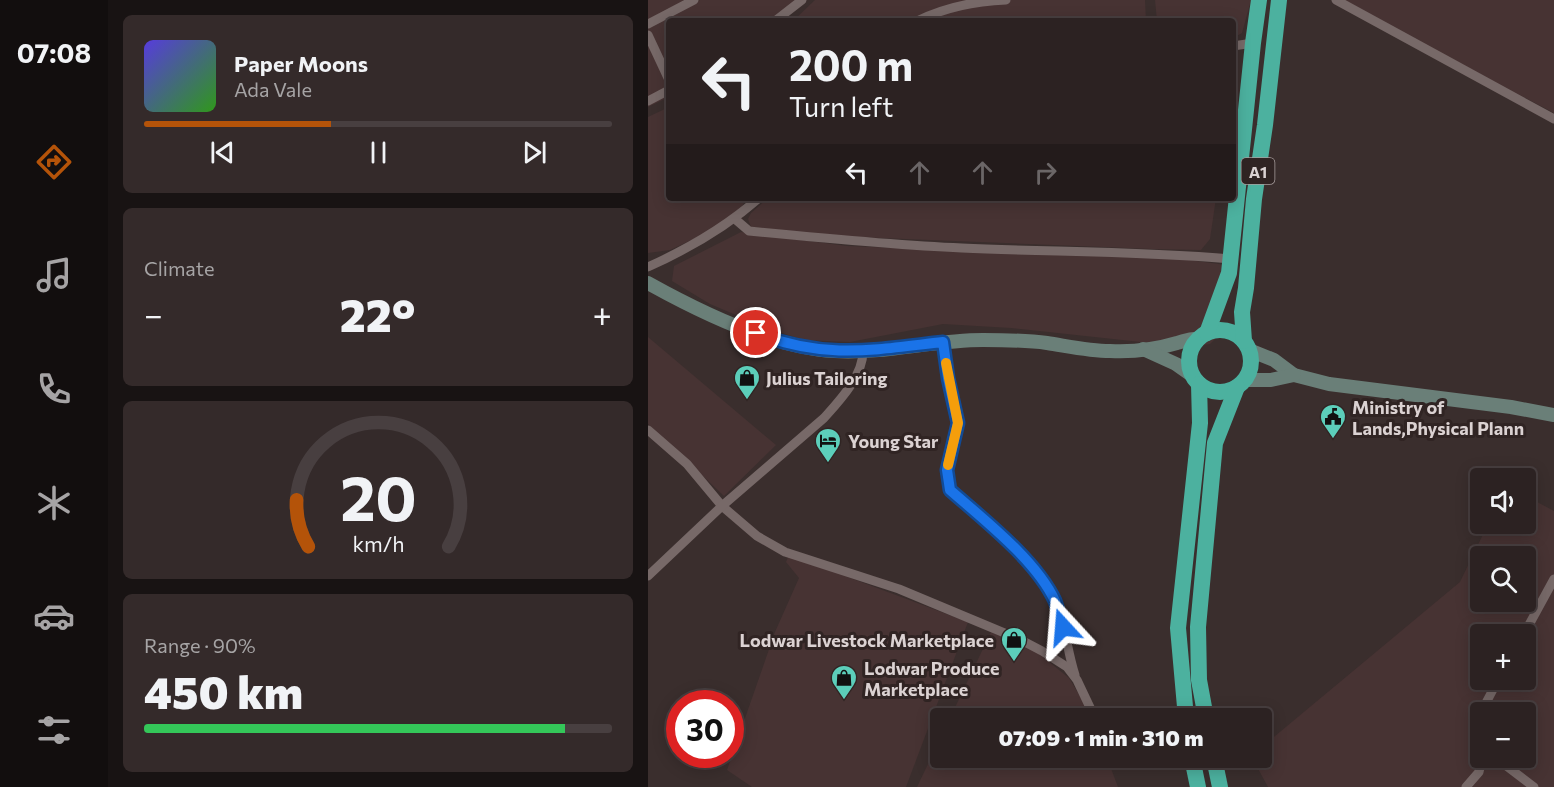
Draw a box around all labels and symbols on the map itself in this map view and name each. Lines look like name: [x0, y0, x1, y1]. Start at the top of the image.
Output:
road number: A1: [1242, 158, 1274, 184]
pin: [730, 307, 781, 358]
shop icon: Julius Tailoring: [732, 363, 762, 401]
place label: Julius Tailoring: [766, 367, 887, 389]
place label: Ministry of Lands,Physical Plann: [1352, 396, 1524, 439]
public building icon: Ministry of Lands,Physical Plann: [1318, 402, 1348, 440]
hotel icon: Young Star: [813, 426, 843, 464]
place label: Young Star: [848, 430, 939, 452]
position arrow: [1031, 595, 1095, 659]
shop icon: Lodwar Livestock Marketplace: [999, 625, 1029, 663]
place label: Lodwar Livestock Marketplace: [740, 629, 994, 651]
place label: Lodwar Produce Marketplace: [864, 657, 999, 700]
shop icon: Lodwar Produce Marketplace: [829, 663, 859, 701]
speed limit sign: 30: [666, 690, 744, 768]

